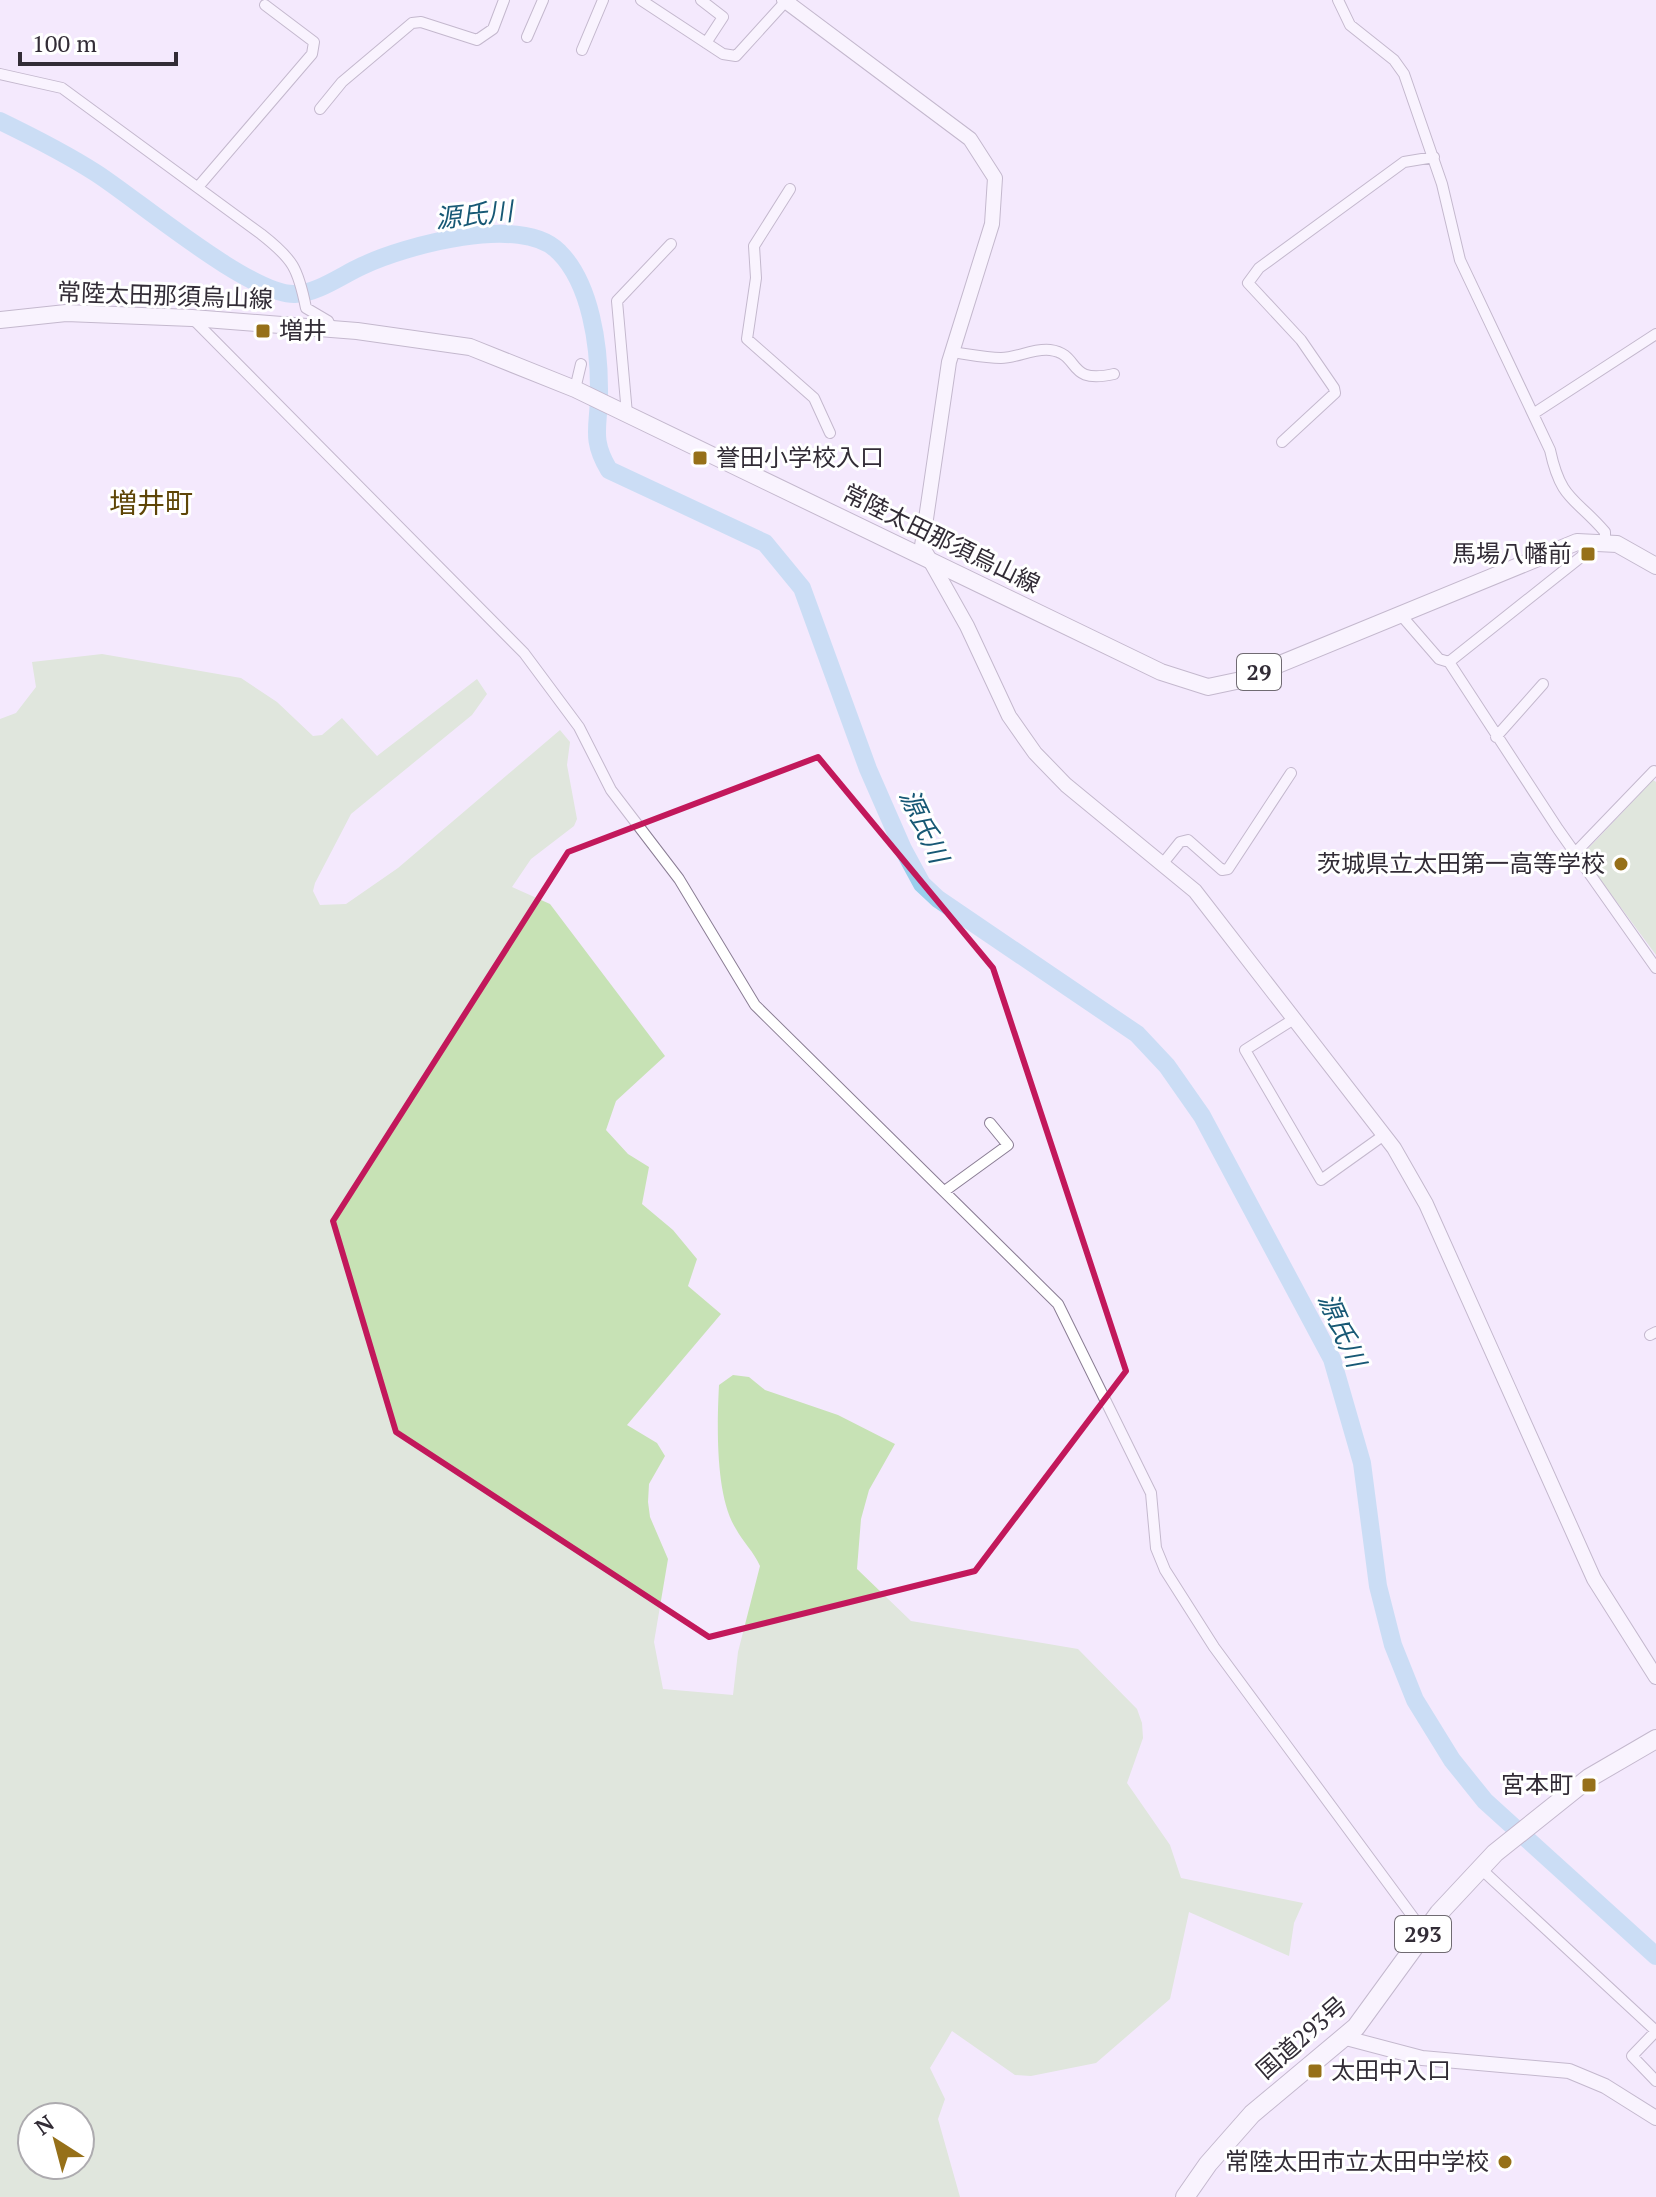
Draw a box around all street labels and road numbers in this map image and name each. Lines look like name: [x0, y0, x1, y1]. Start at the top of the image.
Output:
street label: 常陸太田那須烏山線: [57, 275, 274, 315]
street label: 常陸太田那須烏山線: [837, 476, 1046, 600]
road number: 29: [1237, 654, 1281, 690]
road number: 293: [1395, 1916, 1451, 1952]
street label: 国道293号: [1249, 1989, 1353, 2086]

